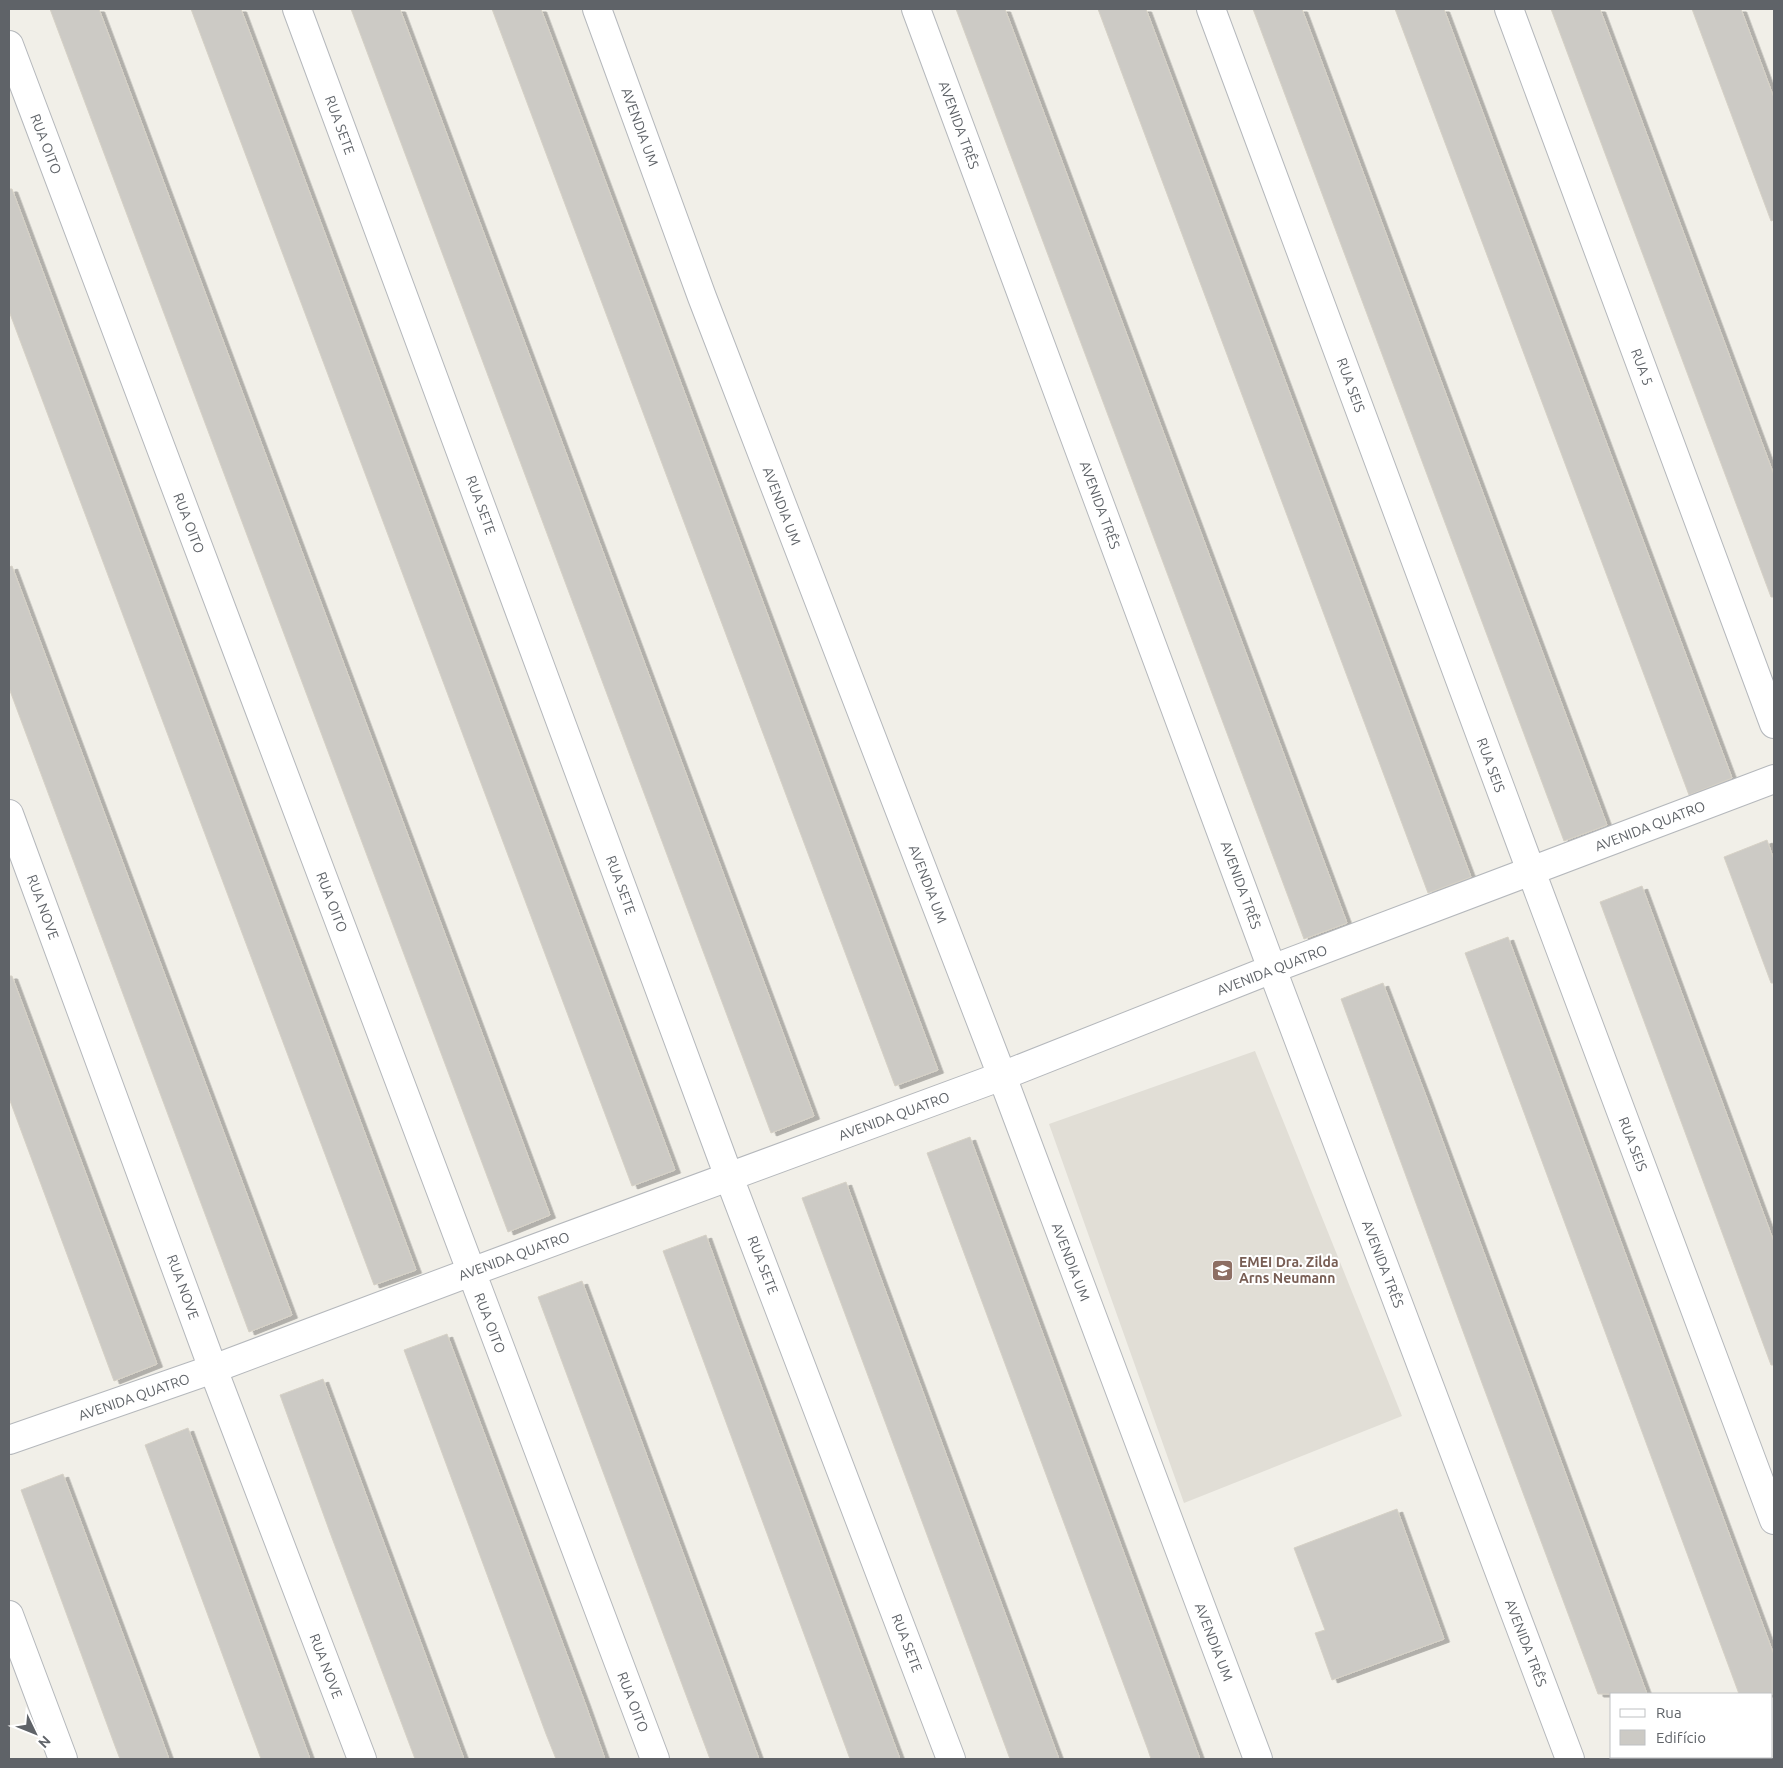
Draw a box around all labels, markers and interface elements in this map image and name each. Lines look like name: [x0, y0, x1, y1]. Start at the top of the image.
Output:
street label: AVENIDA TRÊS: [936, 78, 983, 171]
street label: AVENDIA UM: [618, 85, 662, 169]
street label: RUA SETE: [322, 93, 358, 157]
street label: RUA OITO: [27, 112, 65, 177]
street label: RUA 5: [1628, 346, 1656, 388]
street label: RUA SEIS: [1334, 356, 1368, 414]
street label: AVENIDA TRÊS: [1077, 458, 1124, 551]
street label: AVENDIA UM: [760, 465, 804, 547]
street label: RUA SETE: [463, 473, 499, 537]
street label: RUA OITO: [170, 491, 208, 556]
street label: RUA SEIS: [1474, 736, 1508, 794]
street label: AVENIDA QUATRO: [1593, 798, 1708, 854]
street label: AVENIDA TRÊS: [1218, 838, 1265, 931]
street label: AVENDIA UM: [906, 843, 950, 925]
street label: RUA SETE: [603, 853, 639, 917]
street label: RUA OITO: [313, 870, 351, 935]
street label: RUA NOVE: [24, 872, 62, 942]
street label: AVENIDA QUATRO: [1215, 942, 1330, 998]
street label: AVENIDA QUATRO: [836, 1088, 952, 1143]
street label: RUA SEIS: [1615, 1115, 1651, 1173]
street label: AVENIDA TRÊS: [1359, 1218, 1408, 1310]
street label: AVENDIA UM: [1049, 1221, 1093, 1303]
street label: AVENIDA QUATRO: [456, 1228, 572, 1283]
street label: RUA SETE: [745, 1233, 782, 1297]
street label: RUA NOVE: [164, 1252, 202, 1322]
place label: EMEI Dra. Zilda Arns Neumann: [1239, 1254, 1339, 1286]
school or university icon: EMEI Dra. Zilda Arns Neumann: [1211, 1258, 1235, 1282]
street label: RUA OITO: [471, 1291, 509, 1356]
street label: AVENIDA QUATRO: [76, 1370, 192, 1424]
street label: AVENIDA TRÊS: [1502, 1597, 1551, 1689]
street label: AVENDIA UM: [1192, 1601, 1236, 1683]
street label: RUA SETE: [889, 1611, 926, 1675]
street label: RUA NOVE: [306, 1631, 346, 1701]
street label: RUA OITO: [614, 1670, 652, 1735]
legend: [1610, 1693, 1773, 1758]
text: Rua: [1656, 1704, 1682, 1721]
north arrow: [10, 1708, 60, 1758]
text: Edifício: [1656, 1729, 1706, 1746]
text: N: [35, 1733, 54, 1751]

